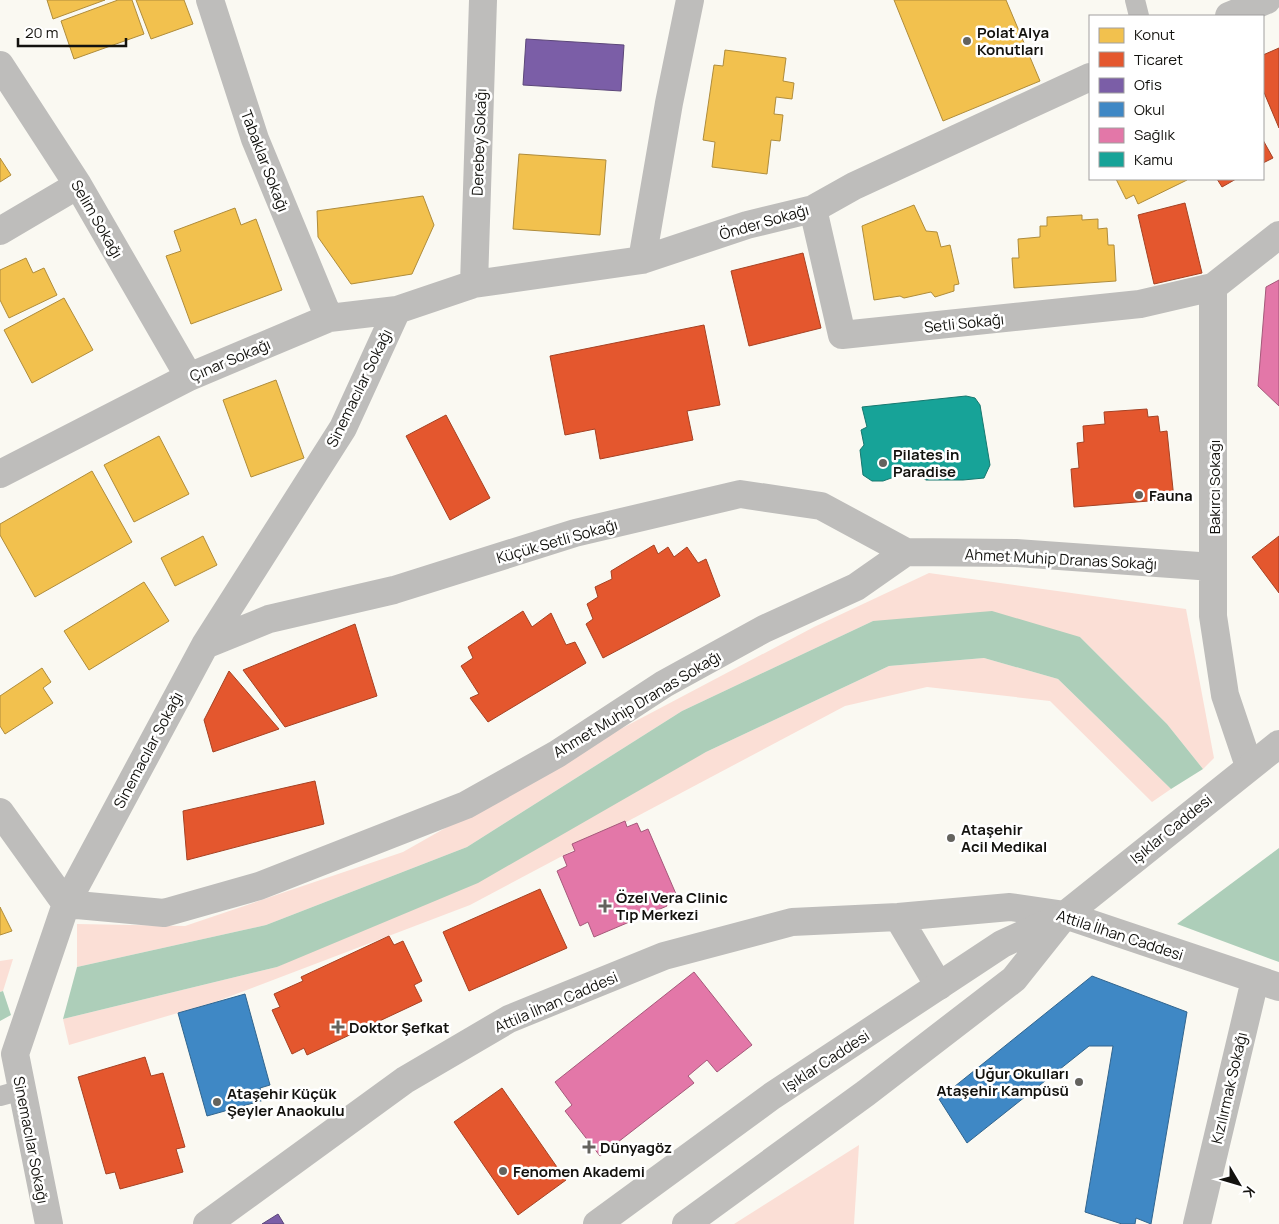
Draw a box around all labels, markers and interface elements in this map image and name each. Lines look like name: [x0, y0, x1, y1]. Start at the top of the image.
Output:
scale bar: [18, 15, 125, 47]
legend: [1089, 15, 1264, 180]
text: 20 m: [25, 22, 58, 43]
place label: Polat Alya Konutları: [977, 22, 1049, 60]
text: Konut: [1134, 24, 1175, 45]
marker: Polat Alya Konutları: [961, 35, 973, 47]
text: Ticaret: [1134, 49, 1183, 70]
text: Ofis: [1134, 74, 1162, 95]
street label: Derebey Sokağı: [467, 88, 491, 196]
text: Okul: [1134, 99, 1165, 120]
street label: Tabaklar Sokağı: [236, 107, 294, 215]
text: Sağlık: [1134, 124, 1175, 145]
text: Kamu: [1134, 149, 1173, 170]
street label: Selim Sokağı: [66, 176, 128, 262]
street label: Önder Sokağı: [717, 199, 811, 245]
street label: Setli Sokağı: [923, 308, 1005, 338]
street label: Sinemacılar Sokağı: [321, 325, 397, 451]
street label: Çınar Sokağı: [186, 333, 274, 387]
street label: Bakırcı Sokağı: [1204, 440, 1225, 534]
place label: Pilates in Paradise: [893, 444, 959, 482]
marker: Pilates in Paradise: [877, 457, 889, 469]
place label: Fauna: [1149, 485, 1193, 506]
marker: Fauna: [1133, 489, 1145, 501]
street label: Küçük Setli Sokağı: [494, 514, 620, 568]
street label: Ahmet Muhip Dranas Sokağı: [964, 543, 1158, 575]
street label: Ahmet Muhip Dranas Sokağı: [549, 645, 725, 763]
street label: Sinemacılar Sokağı: [108, 688, 188, 812]
street label: Işıklar Caddesi: [1126, 790, 1216, 868]
place label: Ataşehir Acil Medikal: [961, 819, 1047, 857]
marker: Ataşehir Acil Medikal: [945, 832, 957, 844]
place label: Özel Vera Clinic Tıp Merkezi: [616, 887, 728, 925]
marker: Özel Vera Clinic Tıp Merkezi: [598, 899, 612, 913]
street label: Attila İlhan Caddesi: [1054, 905, 1186, 965]
street label: Attila İlhan Caddesi: [491, 967, 621, 1037]
place label: Doktor Şefkat: [349, 1017, 449, 1038]
marker: Doktor Şefkat: [331, 1020, 345, 1034]
street label: Işıklar Caddesi: [779, 1025, 873, 1097]
street label: Kızılırmak Sokağı: [1206, 1030, 1252, 1146]
place label: Uğur Okulları Ataşehir Kampüsü: [936, 1063, 1069, 1101]
street label: Sinemacılar Sokağı: [8, 1075, 54, 1205]
marker: Uğur Okulları Ataşehir Kampüsü: [1073, 1076, 1085, 1088]
place label: Ataşehir Küçük Şeyler Anaokulu: [227, 1083, 345, 1121]
marker: Ataşehir Küçük Şeyler Anaokulu: [211, 1096, 223, 1108]
place label: Dünyagöz: [600, 1137, 672, 1158]
marker: Dünyagöz: [582, 1140, 596, 1154]
north arrow: [1214, 1159, 1264, 1209]
place label: Fenomen Akademi: [513, 1161, 645, 1182]
marker: Fenomen Akademi: [497, 1165, 509, 1177]
text: K: [1239, 1183, 1260, 1202]

